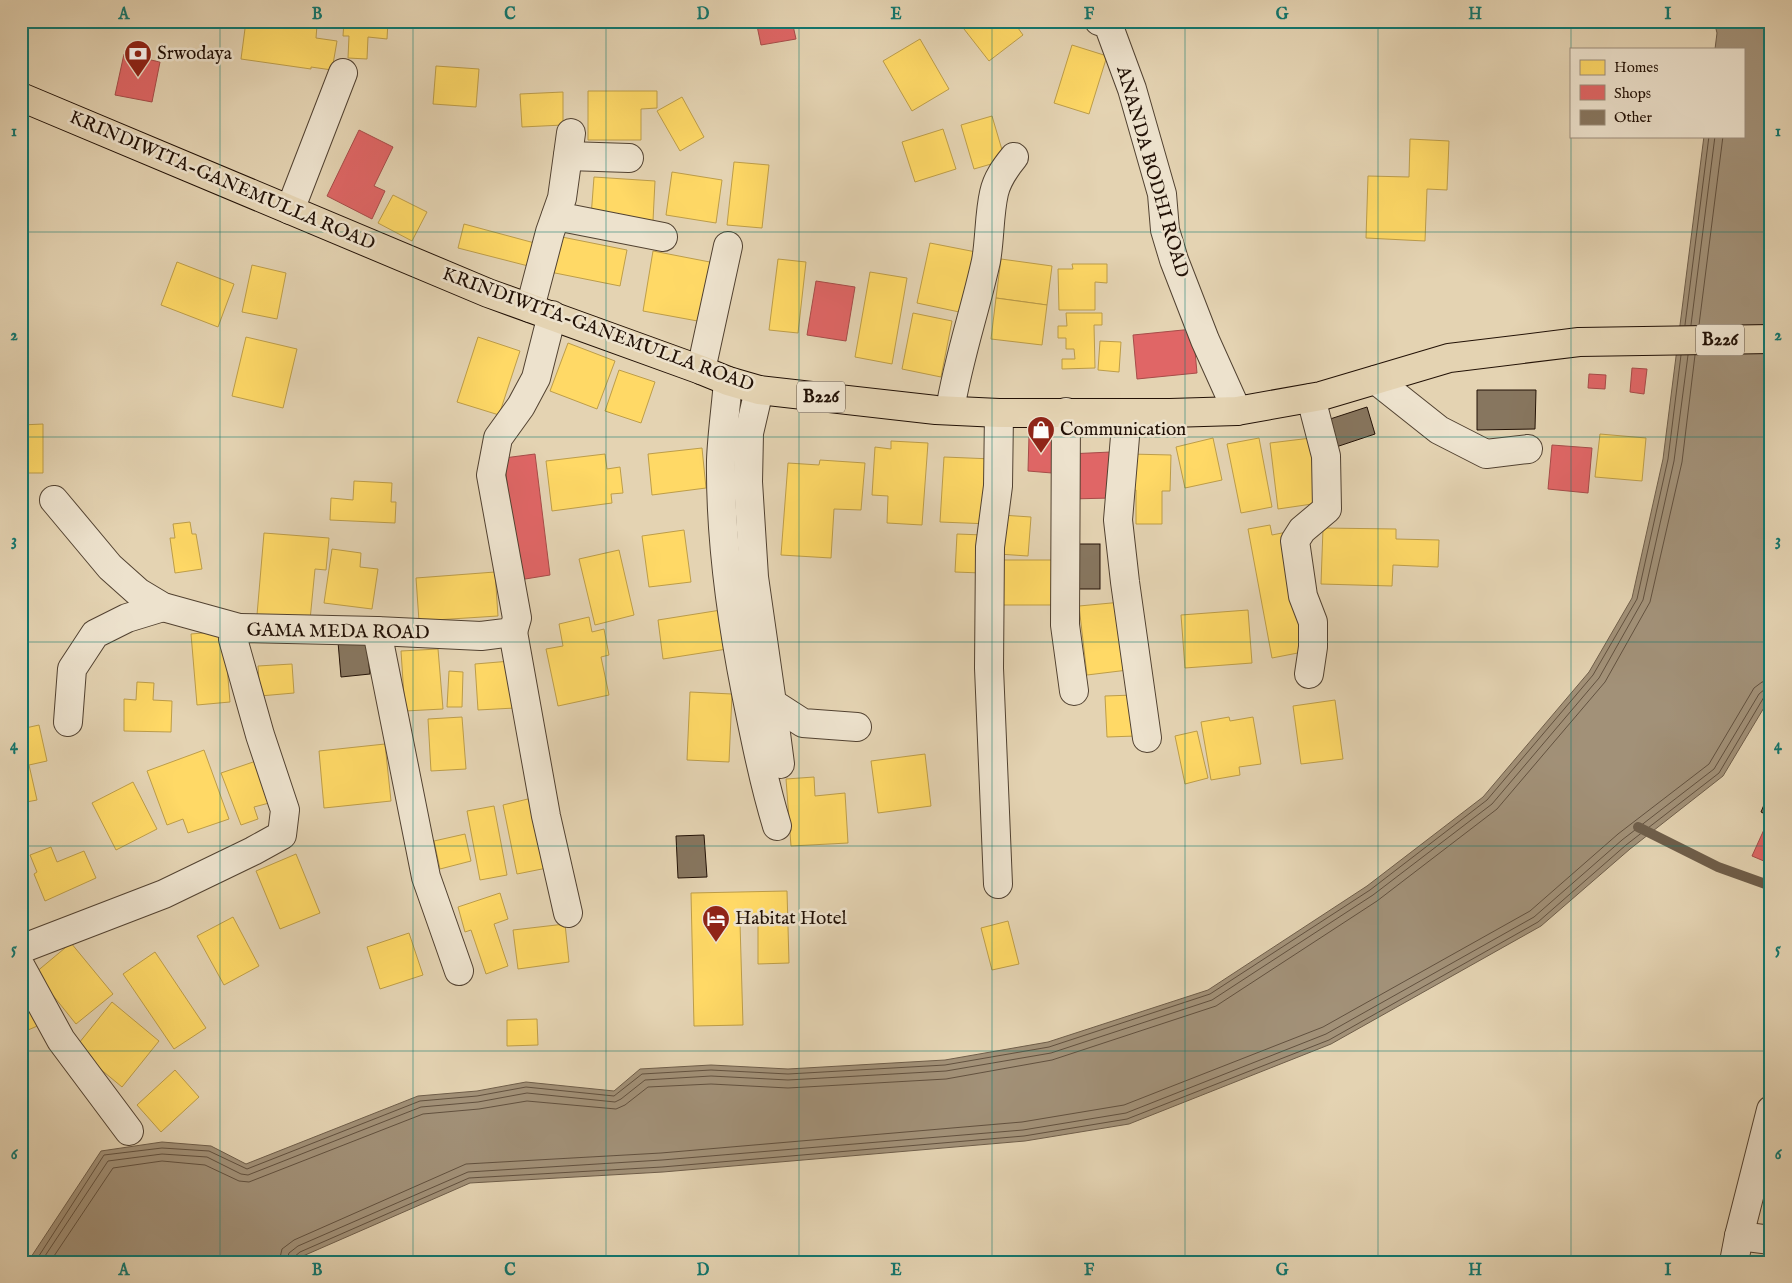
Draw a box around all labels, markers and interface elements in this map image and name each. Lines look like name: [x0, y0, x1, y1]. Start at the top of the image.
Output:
text: A: [118, 5, 131, 25]
text: B: [312, 5, 323, 25]
text: C: [504, 5, 516, 25]
text: D: [697, 5, 710, 25]
text: E: [890, 5, 902, 25]
text: F: [1084, 5, 1095, 25]
text: G: [1276, 5, 1289, 25]
text: H: [1468, 5, 1482, 25]
text: I: [1665, 5, 1672, 25]
bank icon: Srwodaya: [123, 39, 153, 78]
place label: Srwodaya: [157, 42, 233, 66]
legend: [1570, 48, 1744, 138]
text: Homes: [1614, 58, 1658, 77]
street label: ANANDA BODHI ROAD: [1110, 62, 1194, 281]
text: Shops: [1614, 84, 1651, 103]
street label: KRINDIWITA-GANEMULLA ROAD: [65, 105, 379, 257]
text: Other: [1614, 108, 1652, 127]
text: 1: [11, 122, 17, 142]
text: 1: [1775, 122, 1781, 142]
street label: KRINDIWITA-GANEMULLA ROAD: [439, 262, 757, 398]
road number: B226: [1696, 324, 1744, 356]
text: 2: [10, 326, 18, 346]
text: 2: [1774, 326, 1782, 346]
road number: B226: [797, 382, 845, 412]
shop icon: Communication: [1026, 415, 1056, 454]
place label: Communication: [1060, 418, 1186, 442]
text: 3: [11, 531, 17, 551]
text: 3: [1775, 531, 1781, 551]
street label: GAMA MEDA ROAD: [246, 618, 430, 646]
text: 4: [10, 736, 19, 756]
text: 4: [1774, 736, 1783, 756]
hotel icon: Habitat Hotel: [701, 904, 731, 943]
place label: Habitat Hotel: [735, 907, 848, 931]
text: 5: [11, 940, 17, 960]
text: 5: [1775, 940, 1781, 960]
text: 6: [11, 1145, 19, 1165]
text: 6: [1775, 1145, 1783, 1165]
text: A: [118, 1261, 131, 1281]
text: B: [312, 1261, 323, 1281]
text: C: [504, 1261, 516, 1281]
text: D: [697, 1261, 710, 1281]
text: E: [890, 1261, 902, 1281]
text: F: [1084, 1261, 1095, 1281]
text: G: [1276, 1261, 1289, 1281]
text: H: [1468, 1261, 1482, 1281]
text: I: [1665, 1261, 1672, 1281]

